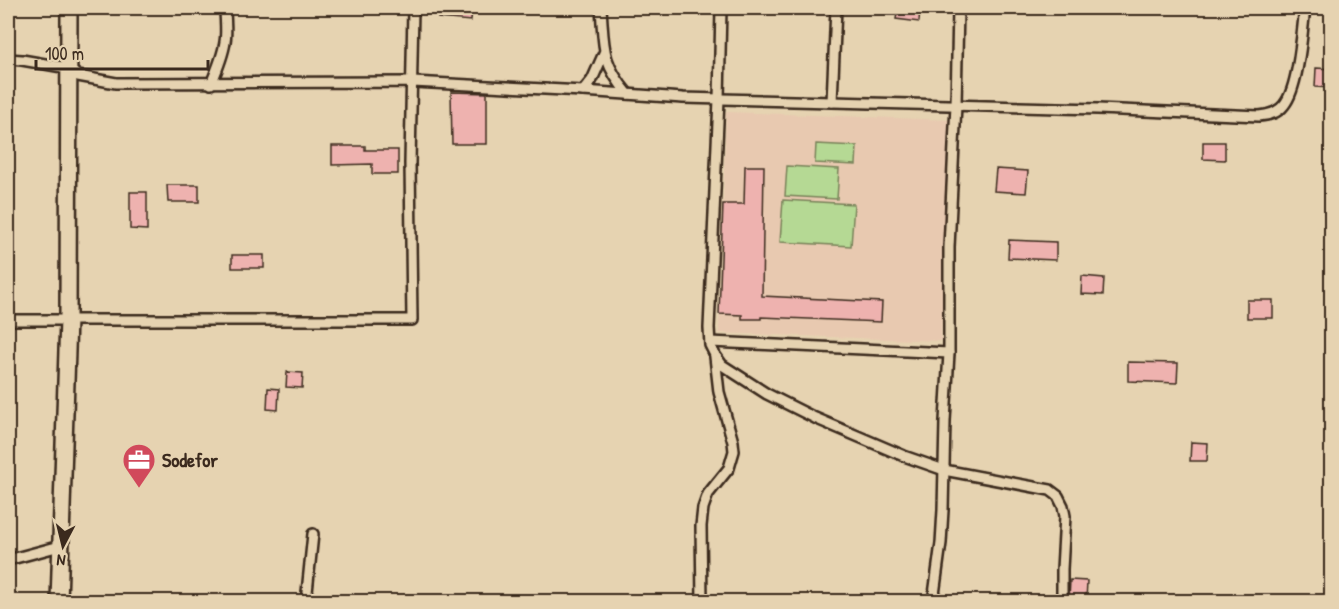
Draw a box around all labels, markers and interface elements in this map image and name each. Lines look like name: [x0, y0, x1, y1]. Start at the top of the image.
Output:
scale bar: [36, 33, 208, 71]
text: 100 m: [45, 41, 84, 66]
office icon: Sodefor: [121, 442, 157, 489]
place label: Sodefor: [162, 446, 218, 473]
north arrow: [33, 516, 93, 576]
text: N: [55, 549, 67, 572]

